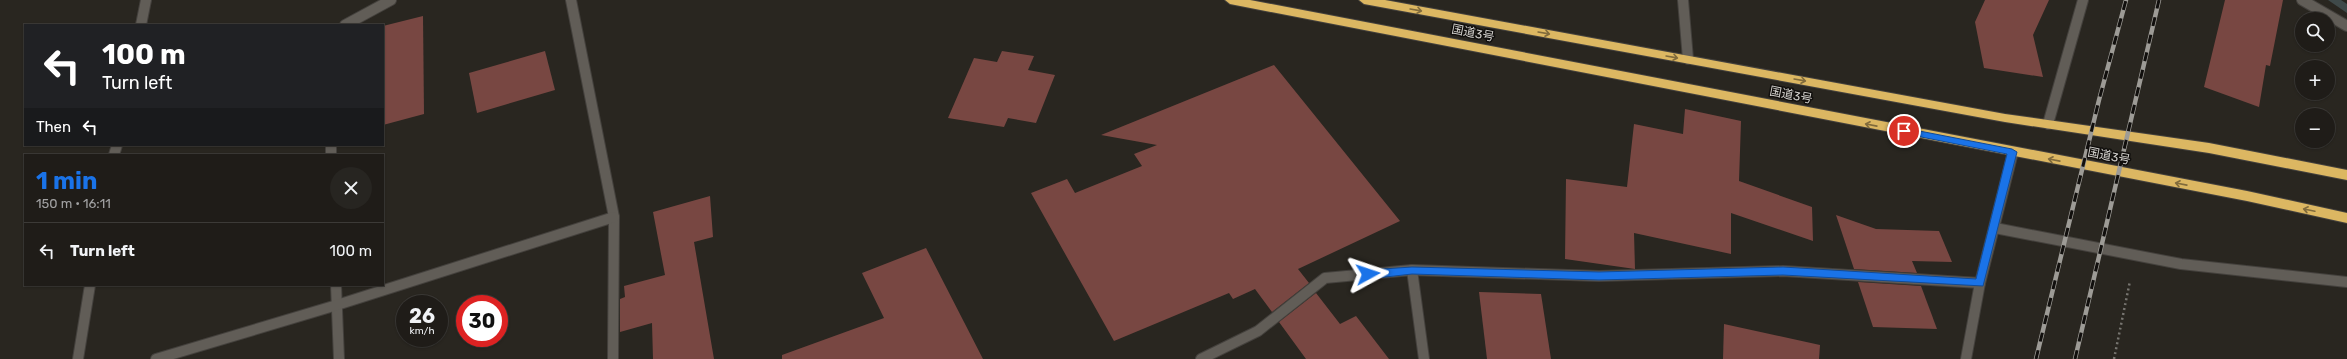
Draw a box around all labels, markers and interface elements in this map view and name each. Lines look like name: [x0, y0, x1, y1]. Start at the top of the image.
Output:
one-way arrow: [1409, 6, 1422, 14]
map controls: [2295, 12, 2335, 148]
button: search: [2295, 12, 2335, 52]
street label: 国道3号: [1450, 22, 1496, 44]
one-way arrow: [1537, 29, 1550, 37]
text: 100 m: [102, 38, 186, 71]
icon: left: [36, 40, 88, 92]
one-way arrow: [1665, 53, 1678, 61]
button: +: [2295, 60, 2335, 100]
text: Turn left: [102, 72, 172, 94]
one-way arrow: [1793, 76, 1806, 84]
street label: 国道3号: [1768, 84, 1814, 106]
button: −: [2295, 108, 2335, 148]
pin: [1887, 114, 1921, 148]
icon: left: [79, 116, 101, 138]
text: Then: [36, 118, 71, 136]
one-way arrow: [1865, 120, 1878, 128]
icon: arrive: [1893, 120, 1915, 142]
street label: 国道3号: [2086, 145, 2132, 167]
one-way arrow: [2048, 156, 2061, 164]
text: 1 min: [36, 167, 97, 195]
button: close: [330, 167, 372, 209]
one-way arrow: [2175, 180, 2188, 188]
text: 150 m · 16:11: [36, 196, 111, 211]
one-way arrow: [2303, 205, 2316, 213]
icon: left: [36, 240, 58, 262]
text: Turn left: [70, 242, 135, 260]
text: 100 m: [330, 242, 372, 260]
position arrow: [1347, 253, 1389, 295]
speed limit sign: 30: [456, 295, 508, 347]
text: 26: [409, 304, 435, 328]
text: km/h: [410, 325, 434, 337]

